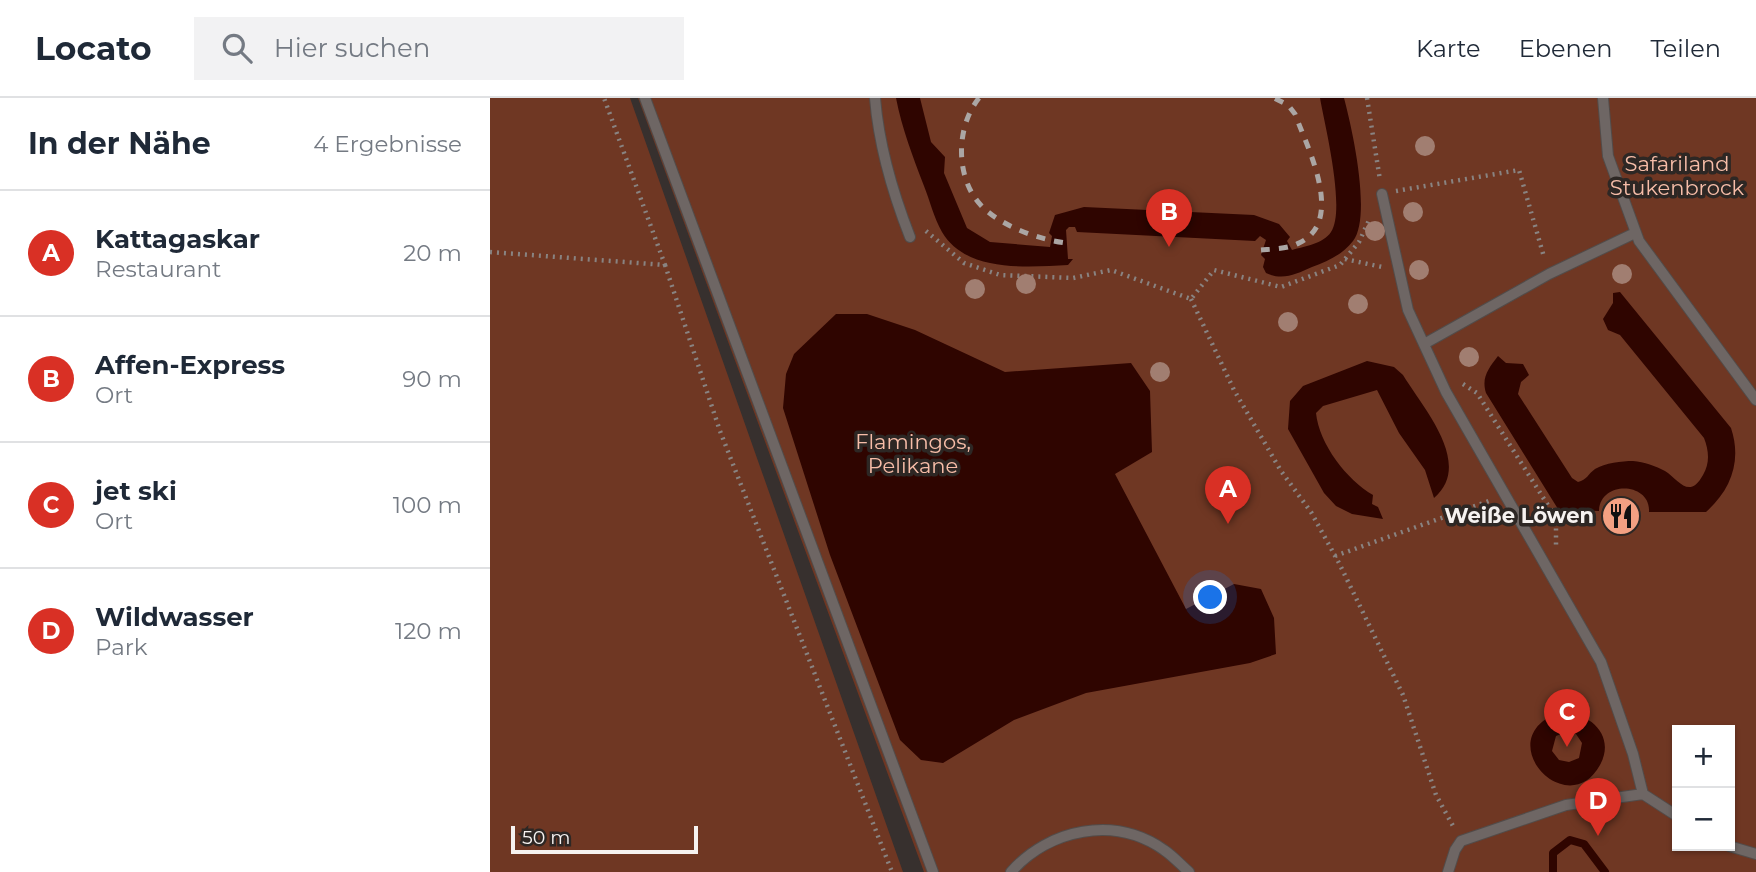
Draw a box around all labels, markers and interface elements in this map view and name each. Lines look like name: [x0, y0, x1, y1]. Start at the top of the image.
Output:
search box: [194, 17, 684, 80]
text: Locato: [35, 28, 152, 68]
icon: search: [218, 29, 256, 67]
text: Hier suchen: [274, 32, 430, 64]
text: Karte: [1416, 34, 1481, 63]
text: Ebenen: [1519, 34, 1612, 63]
text: Teilen: [1650, 34, 1721, 63]
text: In der Nähe: [28, 125, 211, 162]
text: 4 Ergebnisse: [313, 130, 462, 158]
park label: Safariland Stukenbrock: [1610, 151, 1745, 200]
pin: B: [1146, 189, 1192, 247]
text: Kattagaskar: [95, 223, 260, 255]
text: A: [42, 239, 60, 267]
text: 20 m: [403, 239, 462, 267]
text: Restaurant: [95, 255, 221, 283]
text: Affen-Express: [95, 349, 285, 381]
text: B: [42, 365, 60, 393]
text: 90 m: [402, 365, 462, 393]
text: Ort: [95, 381, 133, 409]
park label: Flamingos, Pelikane: [855, 429, 971, 478]
pin: A: [1205, 466, 1251, 524]
text: jet ski: [95, 475, 177, 507]
text: C: [43, 491, 59, 519]
text: 100 m: [393, 491, 462, 519]
restaurant icon: Weiße Löwen: [1600, 495, 1642, 537]
place label: Weiße Löwen: [1444, 503, 1594, 528]
text: Ort: [95, 507, 133, 535]
your location: [1193, 580, 1227, 614]
text: Wildwasser: [95, 601, 254, 633]
text: D: [42, 617, 61, 645]
text: 120 m: [395, 617, 462, 645]
text: Park: [95, 633, 148, 661]
pin: C: [1544, 689, 1590, 747]
map controls: [1672, 725, 1735, 851]
button: +: [1672, 725, 1735, 788]
pin: D: [1575, 778, 1621, 836]
button: −: [1672, 788, 1735, 851]
scale bar: [511, 823, 698, 855]
text: 50 m: [522, 826, 570, 849]

